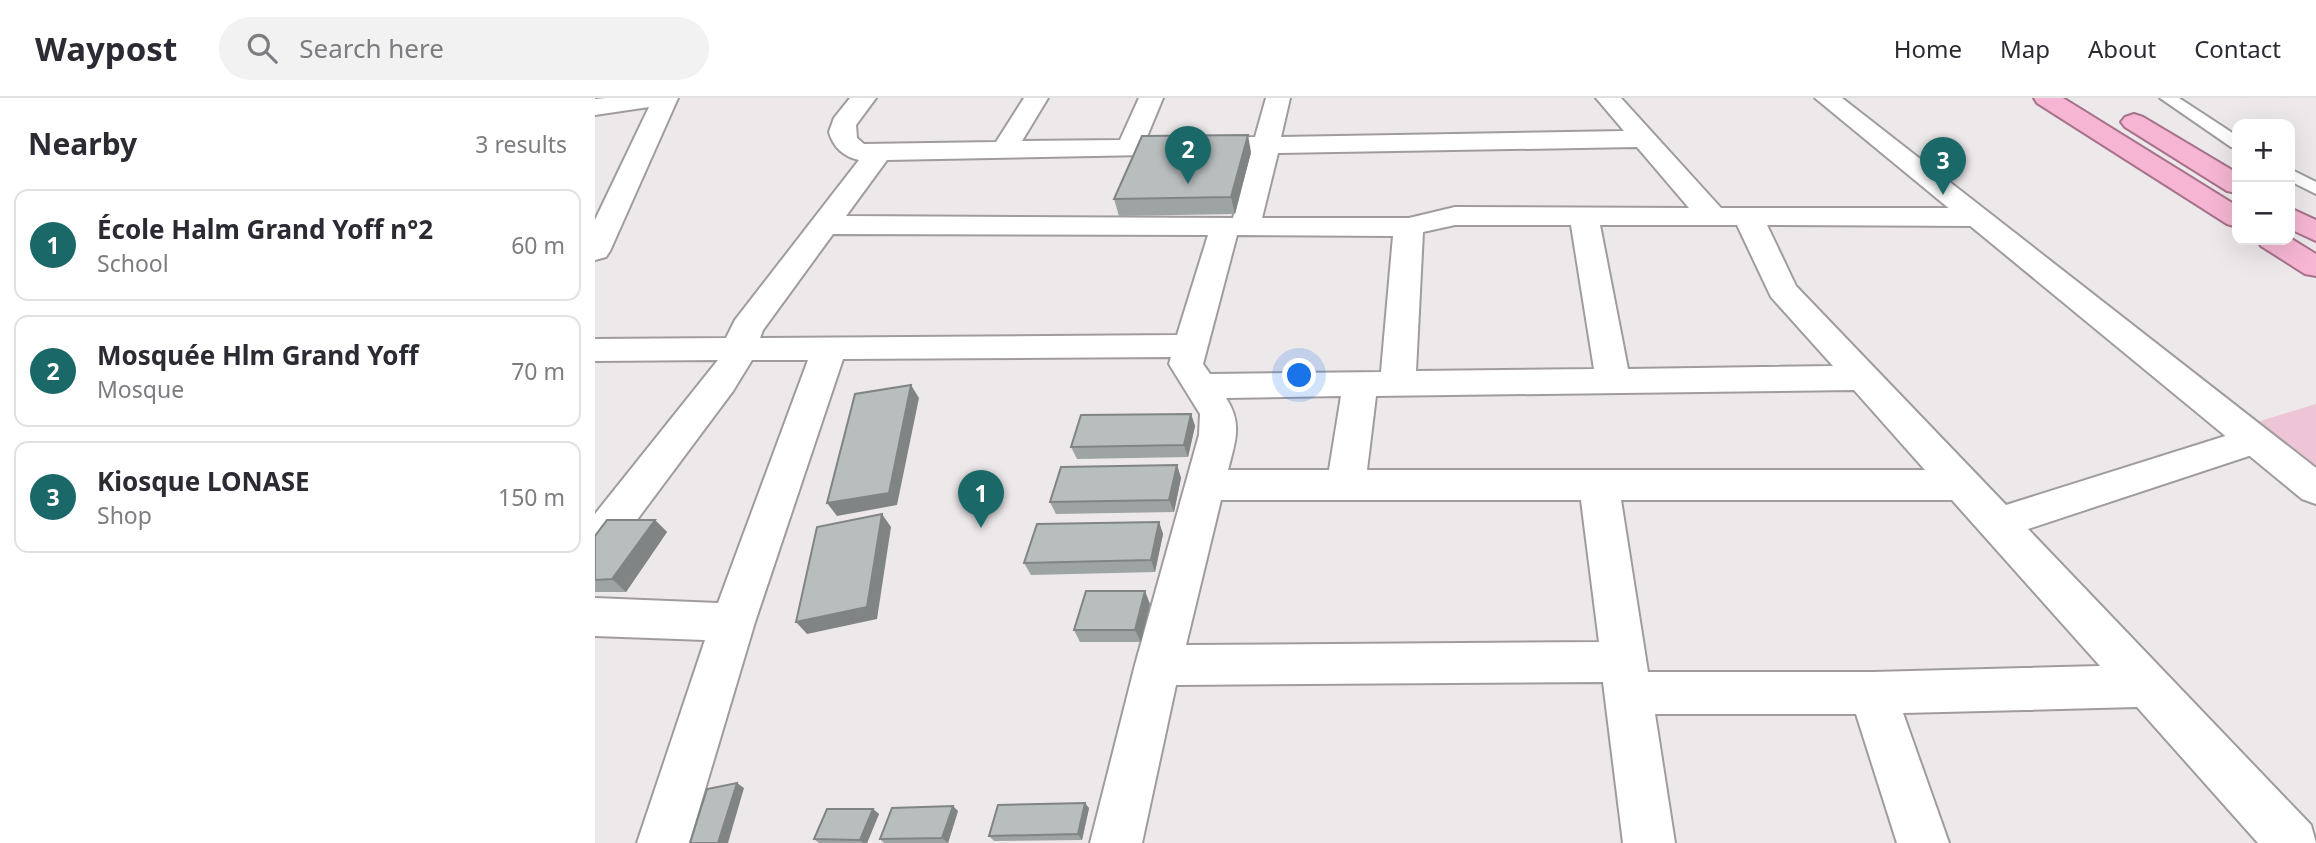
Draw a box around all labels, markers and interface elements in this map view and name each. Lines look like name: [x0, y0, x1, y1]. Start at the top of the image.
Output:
search box: [219, 17, 709, 80]
text: Waypost: [35, 26, 177, 71]
icon: search: [243, 29, 281, 67]
text: Search here: [299, 30, 444, 66]
text: Home: [1894, 32, 1962, 65]
text: Map: [2000, 32, 2050, 65]
text: About: [2088, 32, 2156, 65]
text: Contact: [2194, 32, 2281, 65]
map controls: [2232, 119, 2295, 245]
button: +: [2232, 119, 2295, 182]
text: Nearby: [28, 123, 137, 164]
pin: 2: [1165, 126, 1211, 184]
text: 3 results: [475, 128, 567, 160]
pin: 3: [1920, 137, 1966, 195]
button: −: [2232, 182, 2295, 245]
text: École Halm Grand Yoff n°2: [97, 211, 433, 247]
text: 1: [46, 229, 60, 261]
text: 60 m: [511, 229, 565, 261]
text: School: [97, 247, 169, 279]
text: Mosquée Hlm Grand Yoff: [97, 337, 419, 373]
text: 2: [46, 355, 60, 387]
text: 70 m: [511, 355, 565, 387]
your location: [1282, 358, 1316, 392]
text: Mosque: [97, 373, 184, 405]
text: Kiosque LONASE: [97, 463, 310, 499]
pin: 1: [958, 470, 1004, 528]
text: 3: [46, 481, 60, 513]
text: 150 m: [498, 481, 565, 513]
text: Shop: [97, 499, 152, 531]

